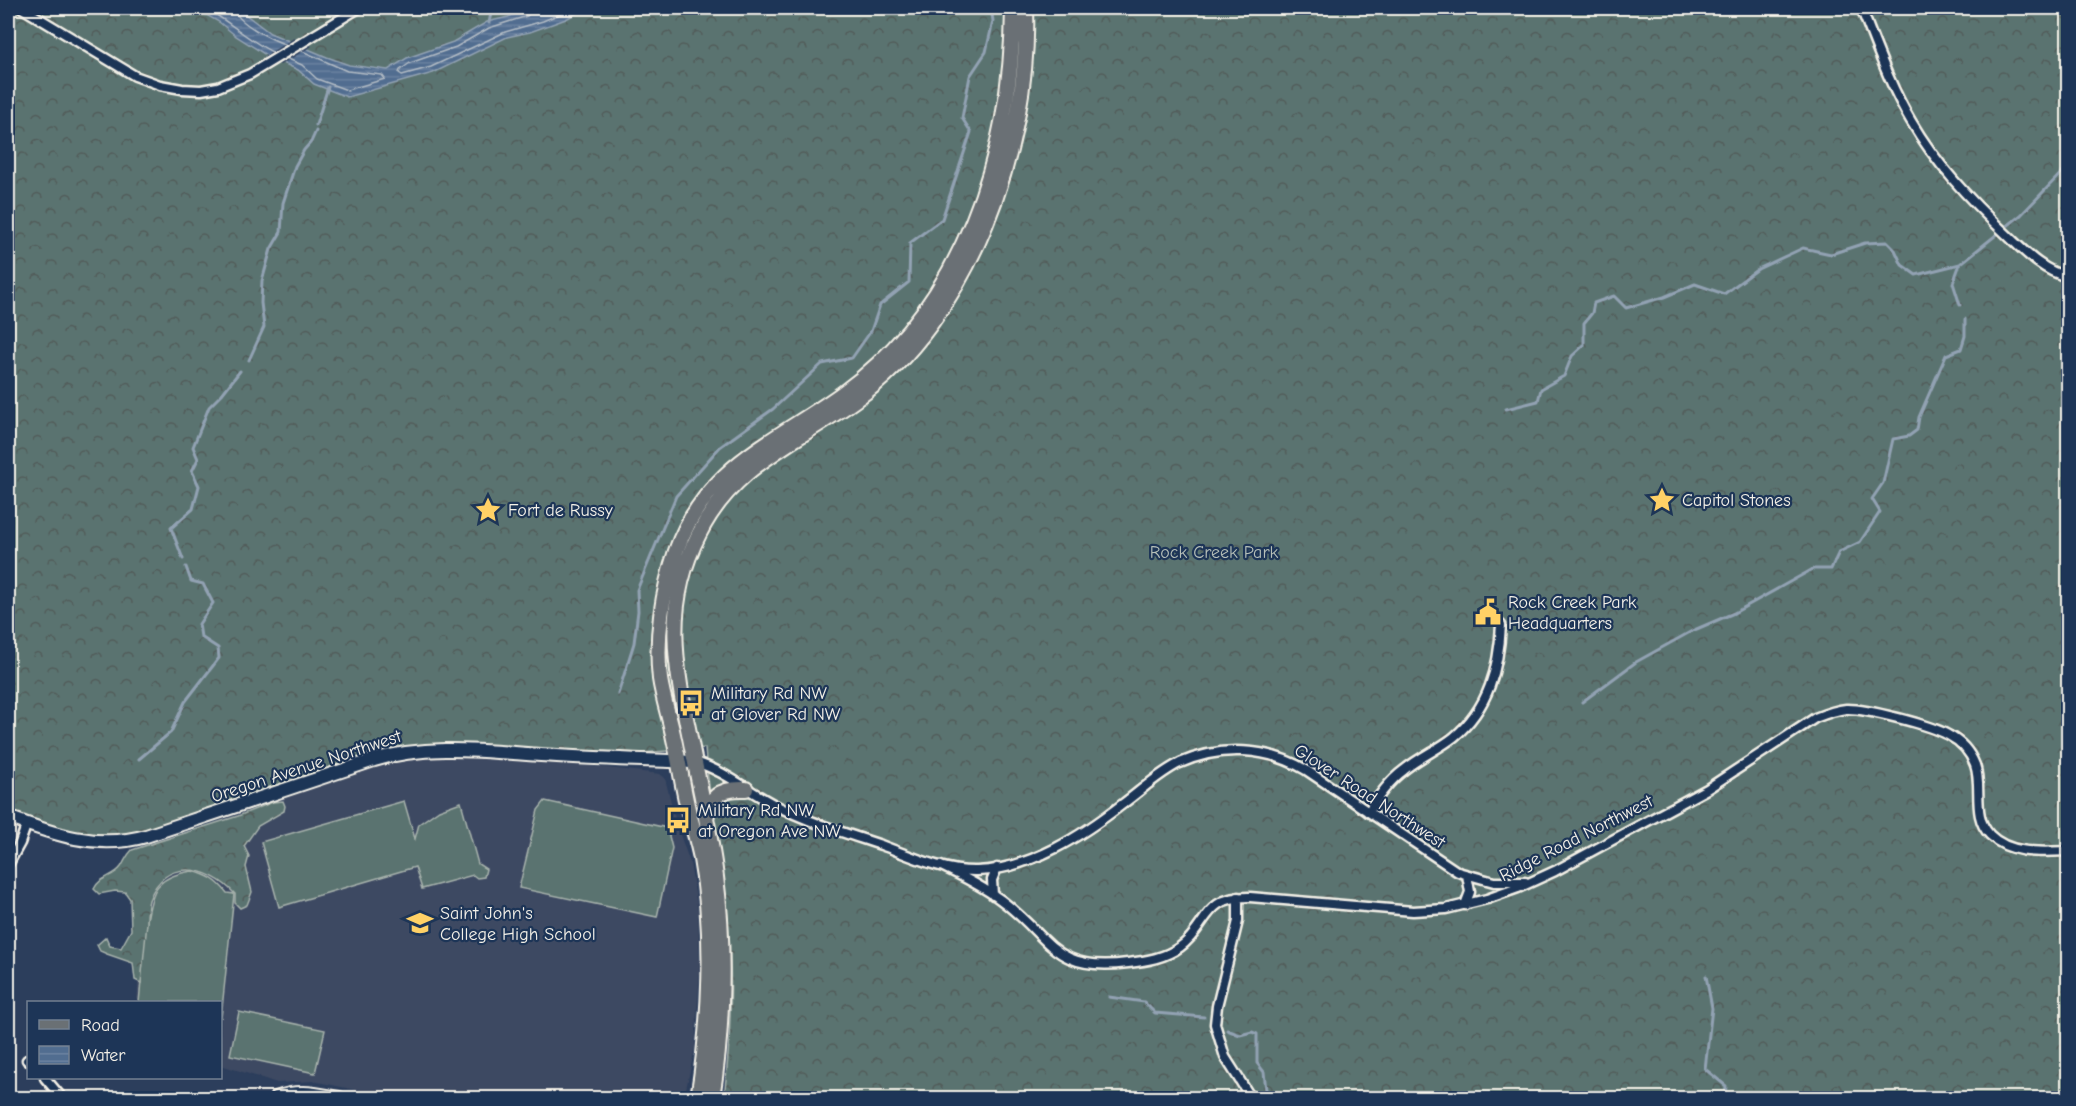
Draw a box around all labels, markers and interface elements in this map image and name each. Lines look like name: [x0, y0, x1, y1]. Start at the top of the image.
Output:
place icon: Capitol Stones: [1647, 485, 1677, 515]
place label: Capitol Stones: [1682, 490, 1791, 511]
place icon: Fort de Russy: [473, 495, 503, 525]
place label: Fort de Russy: [508, 500, 614, 521]
park label: Rock Creek Park: [1150, 542, 1279, 563]
place label: Rock Creek Park Headquarters: [1508, 592, 1637, 634]
public building icon: Rock Creek Park Headquarters: [1473, 597, 1503, 627]
place label: Military Rd NW at Glover Rd NW: [711, 683, 841, 725]
bus stop icon: Military Rd NW at Glover Rd NW: [676, 688, 706, 718]
street label: Oregon Avenue Northwest: [208, 726, 405, 807]
street label: Glover Road Northwest: [1290, 740, 1450, 854]
street label: Ridge Road Northwest: [1496, 790, 1657, 886]
place label: Military Rd NW at Oregon Ave NW: [698, 800, 841, 842]
bus stop icon: Military Rd NW at Oregon Ave NW: [663, 805, 693, 835]
place label: Saint John's College High School: [440, 903, 596, 945]
school or university icon: Saint John's College High School: [405, 908, 435, 938]
legend: [27, 1001, 222, 1079]
text: Road: [81, 1015, 120, 1036]
text: Water: [81, 1045, 126, 1066]

